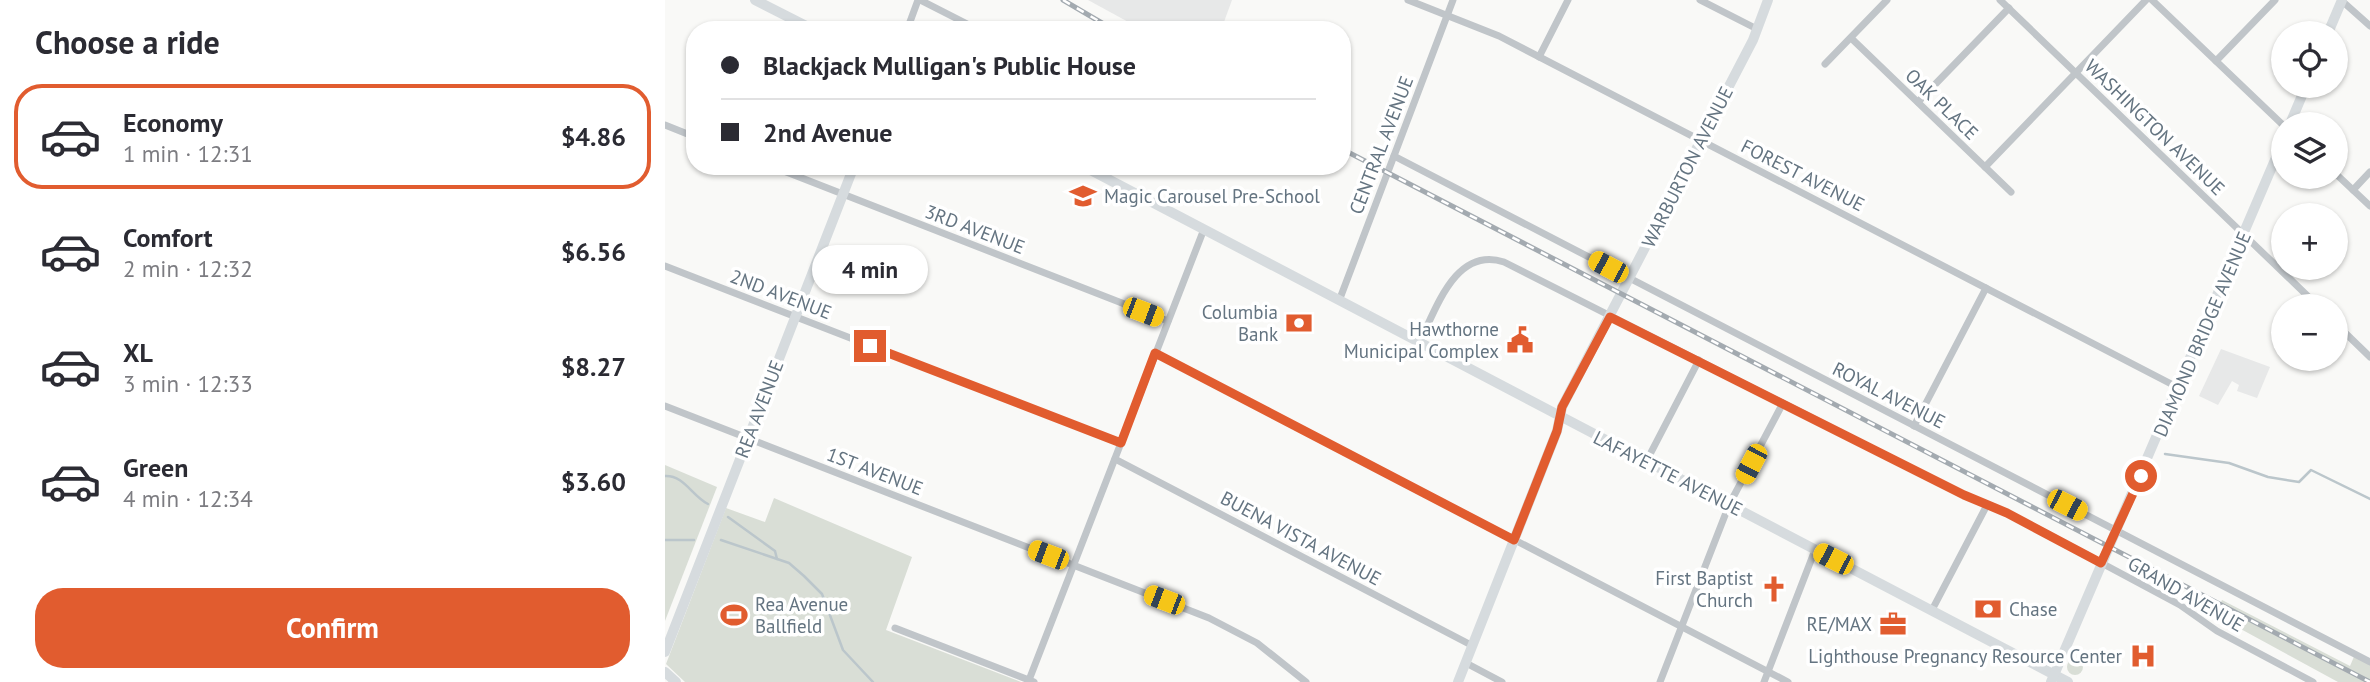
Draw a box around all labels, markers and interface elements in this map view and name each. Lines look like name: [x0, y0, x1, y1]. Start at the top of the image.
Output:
text: Choose a ride: [35, 21, 220, 63]
map controls: [2271, 21, 2348, 371]
button: locate: [2271, 21, 2348, 98]
text: Blackjack Mulligan's Public House: [763, 49, 1136, 82]
street label: WASHINGTON AVENUE: [2080, 54, 2230, 200]
street label: OAK PLACE: [1901, 63, 1983, 145]
street label: CENTRAL AVENUE: [1344, 72, 1418, 218]
street label: WARBURTON AVENUE: [1636, 82, 1738, 252]
icon: car: [39, 105, 102, 168]
text: Economy: [123, 106, 223, 139]
button: layers: [2271, 112, 2348, 189]
text: 2nd Avenue: [763, 116, 893, 149]
text: $4.86: [561, 120, 626, 153]
street label: FOREST AVENUE: [1737, 134, 1869, 216]
text: 1 min · 12:31: [123, 139, 253, 168]
school or university icon: Magic Carousel Pre-School: [1068, 181, 1098, 211]
place label: Magic Carousel Pre-School: [1104, 184, 1320, 208]
street label: 3RD AVENUE: [922, 199, 1028, 259]
button: +: [2271, 203, 2348, 280]
icon: car: [39, 220, 102, 283]
text: Comfort: [123, 221, 213, 254]
street label: DIAMOND BRIDGE AVENUE: [2148, 228, 2256, 440]
text: $6.56: [561, 235, 626, 268]
callout: 4 min: [812, 244, 928, 294]
car: [1585, 248, 1632, 286]
text: 2 min · 12:32: [123, 254, 253, 283]
text: 4 min: [842, 255, 898, 284]
street label: 2ND AVENUE: [727, 264, 835, 324]
button: −: [2271, 294, 2348, 371]
car: [1120, 295, 1167, 329]
place label: Columbia Bank: [1202, 300, 1278, 346]
bank icon: Columbia Bank: [1284, 308, 1314, 338]
place label: Hawthorne Municipal Complex: [1344, 317, 1499, 363]
public building icon: Hawthorne Municipal Complex: [1505, 325, 1535, 355]
route end: [854, 330, 886, 362]
icon: car: [39, 335, 102, 398]
text: XL: [123, 336, 153, 369]
text: $8.27: [561, 350, 626, 383]
street label: ROYAL AVENUE: [1829, 356, 1949, 434]
street label: REA AVENUE: [729, 357, 789, 461]
text: 3 min · 12:33: [123, 369, 253, 398]
street label: LAFAYETTE AVENUE: [1589, 425, 1747, 521]
car: [1732, 441, 1771, 487]
street label: 1ST AVENUE: [823, 442, 927, 500]
icon: car: [39, 450, 102, 513]
text: Green: [123, 451, 188, 484]
route start: [2125, 460, 2157, 492]
text: $3.60: [561, 465, 626, 498]
text: 4 min · 12:34: [123, 484, 253, 513]
street label: BUENA VISTA AVENUE: [1217, 486, 1385, 590]
car: [2044, 486, 2091, 524]
car: [1025, 538, 1072, 572]
car: [1810, 540, 1857, 578]
street label: GRAND AVENUE: [2124, 551, 2248, 637]
place label: First Baptist Church: [1655, 566, 1754, 612]
church icon: First Baptist Church: [1759, 574, 1789, 604]
car: [1141, 583, 1188, 617]
button: Confirm: [35, 588, 630, 668]
place label: Rea Avenue Ballfield: [755, 592, 848, 638]
bank icon: Chase: [1973, 594, 2003, 624]
place label: Chase: [2009, 597, 2057, 621]
sports icon: Rea Avenue Ballfield: [719, 600, 749, 630]
office icon: RE/MAX: [1878, 609, 1908, 639]
place label: RE/MAX: [1806, 612, 1872, 636]
hospital icon: Lighthouse Pregnancy Resource Center: [2128, 641, 2158, 671]
place label: Lighthouse Pregnancy Resource Center: [1808, 644, 2123, 668]

